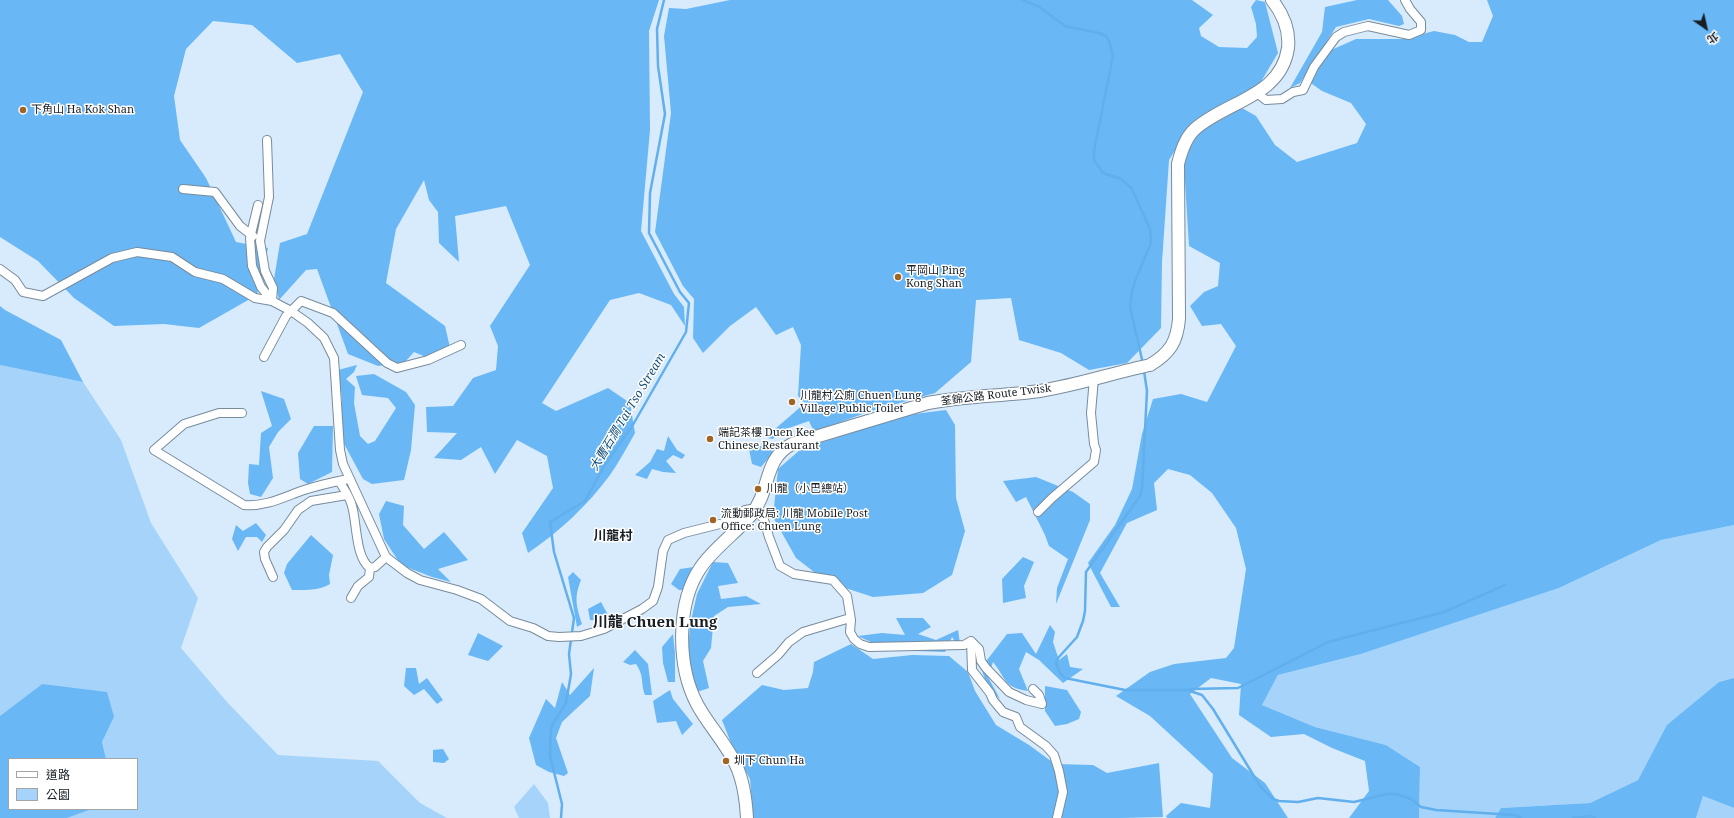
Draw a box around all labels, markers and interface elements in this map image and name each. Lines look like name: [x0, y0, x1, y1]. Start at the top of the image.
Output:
north arrow: [1686, 8, 1726, 48]
text: 北: [1704, 29, 1722, 48]
place label: 下角山 Ha Kok Shan: [31, 103, 134, 117]
marker: 下角山 Ha Kok Shan: [18, 105, 28, 115]
place label: 平岡山 Ping Kong Shan: [906, 264, 965, 290]
marker: 平岡山 Ping Kong Shan: [893, 272, 903, 282]
water label: 大曹石澗 Tai Tso Stream: [587, 351, 669, 473]
street label: 荃錦公路 Route Twisk: [940, 382, 1052, 408]
place label: 川龍村公廁 Chuen Lung Village Public Toilet: [800, 389, 921, 415]
marker: 川龍村公廁 Chuen Lung Village Public Toilet: [787, 397, 797, 407]
place label: 端記茶樓 Duen Kee Chinese Restaurant: [718, 426, 819, 452]
marker: 端記茶樓 Duen Kee Chinese Restaurant: [705, 434, 715, 444]
place label: 川龍（小巴總站）: [766, 482, 854, 496]
marker: 川龍（小巴總站）: [753, 484, 763, 494]
place label: 流動郵政局: 川龍 Mobile Post Office: Chuen Lung: [721, 507, 868, 533]
marker: 流動郵政局: 川龍 Mobile Post Office: Chuen Lung: [708, 515, 718, 525]
district label: 川龍村: [594, 528, 632, 544]
district label: 川龍 Chuen Lung: [593, 614, 717, 632]
place label: 圳下 Chun Ha: [734, 754, 804, 768]
marker: 圳下 Chun Ha: [721, 756, 731, 766]
legend: [8, 758, 138, 810]
text: 道路: [46, 766, 70, 783]
text: 公園: [46, 786, 70, 803]

